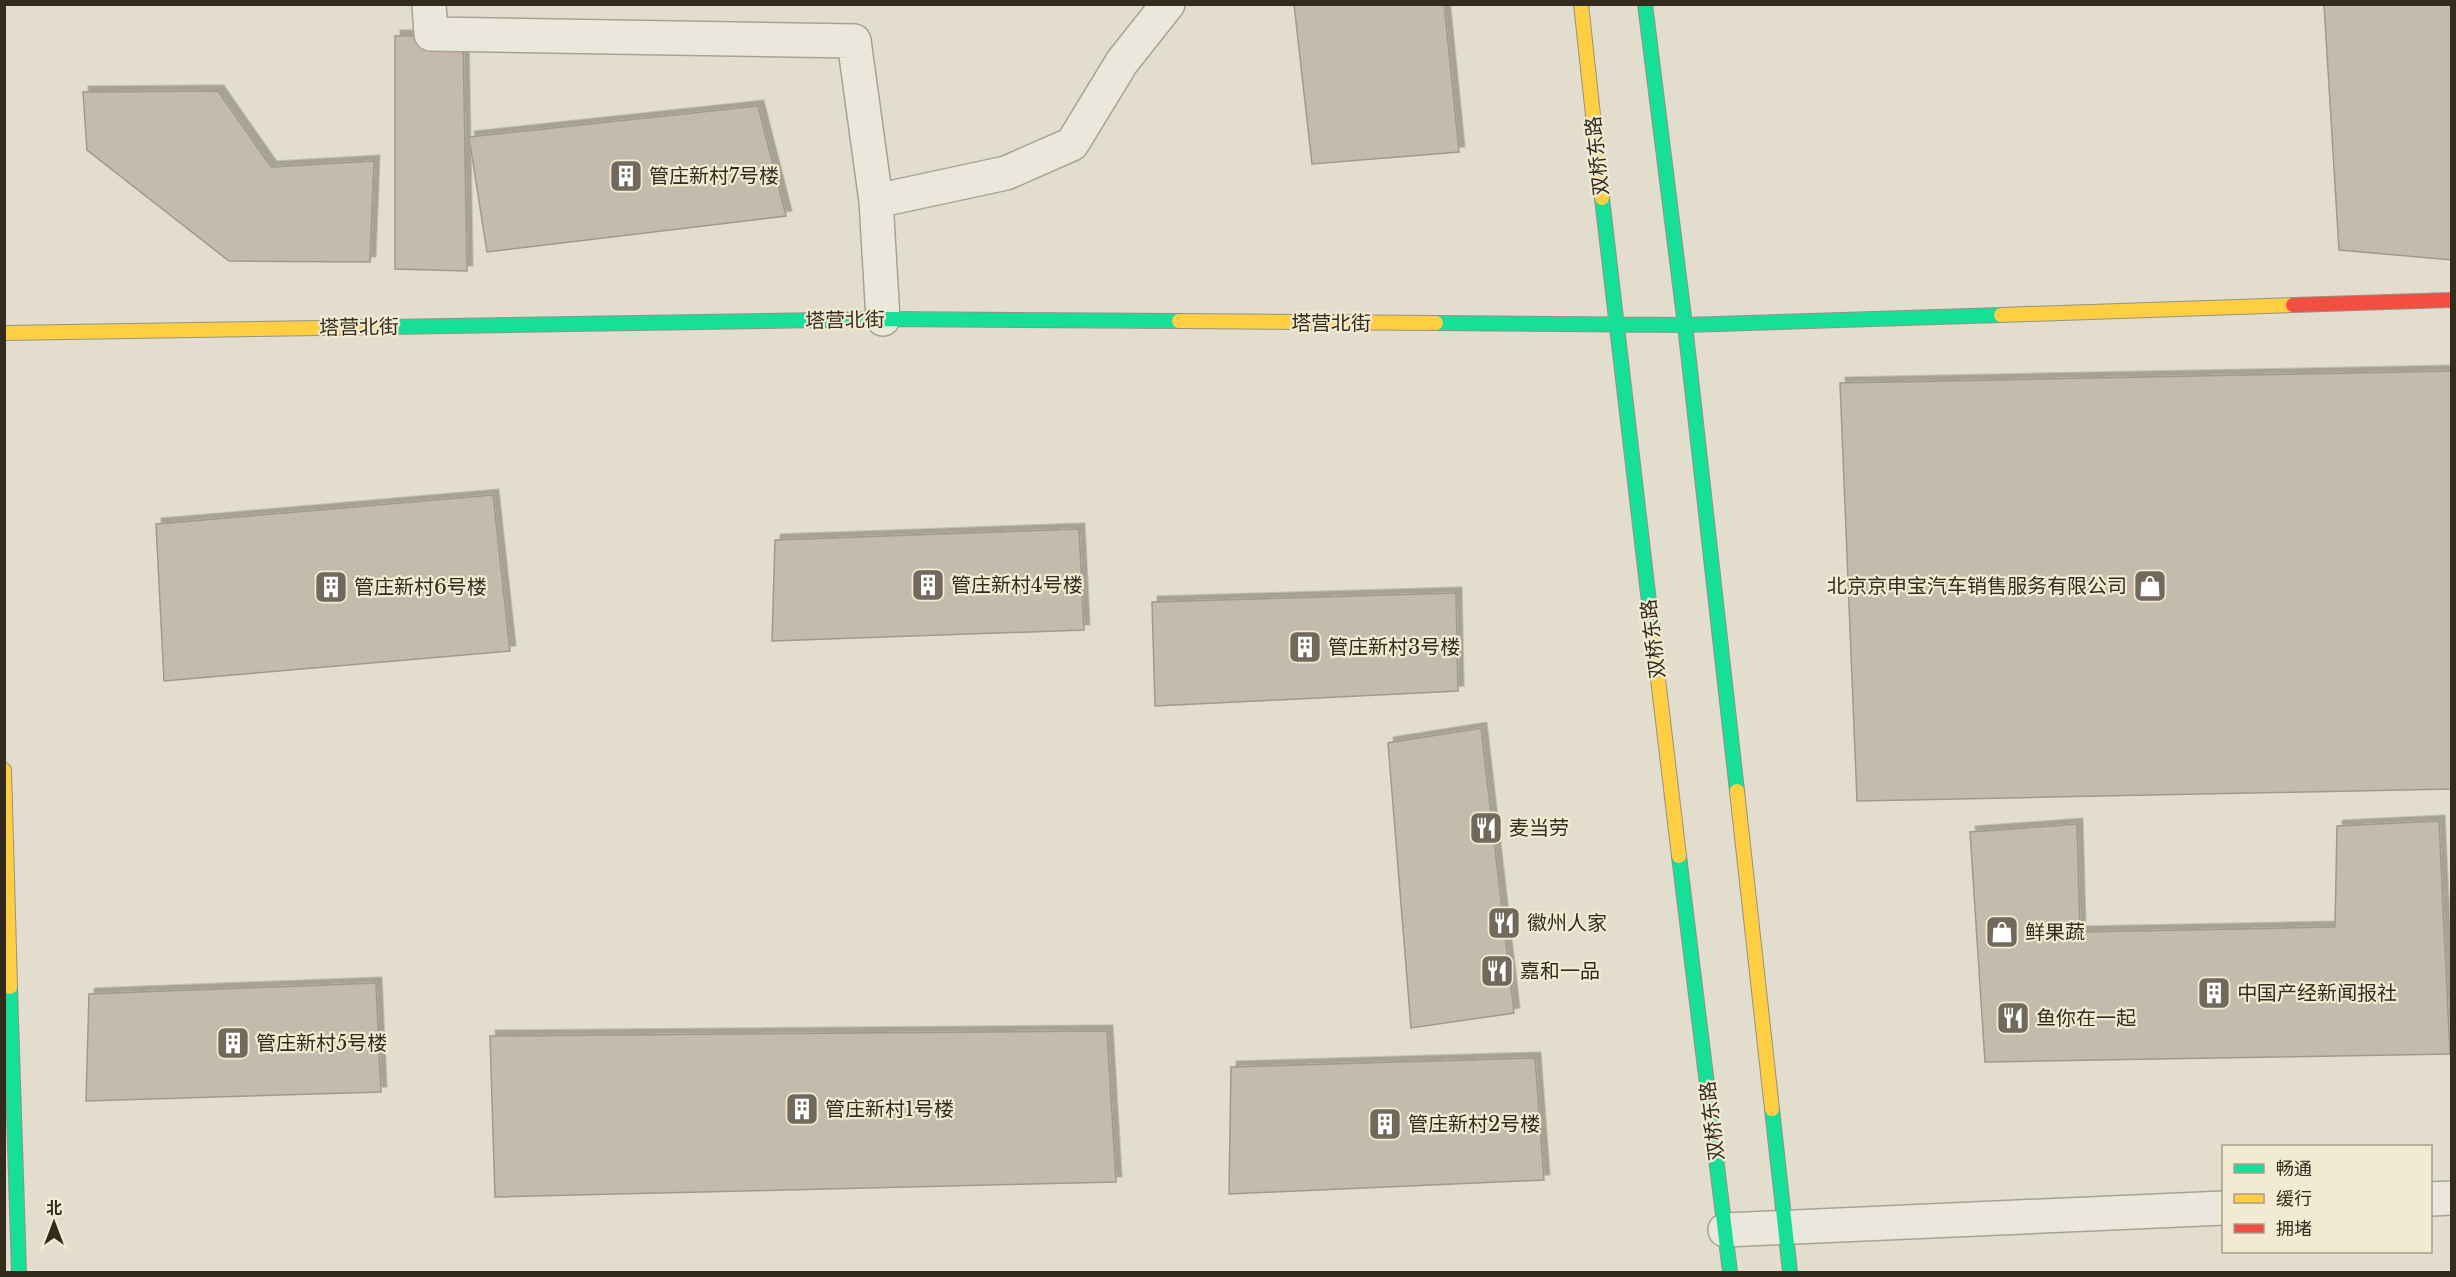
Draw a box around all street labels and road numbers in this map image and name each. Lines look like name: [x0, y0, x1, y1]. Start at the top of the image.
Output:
street label: 双桥东路: [1581, 115, 1613, 197]
street label: 塔营北街: [805, 307, 885, 333]
street label: 塔营北街: [1291, 311, 1371, 335]
street label: 塔营北街: [319, 314, 399, 340]
street label: 双桥东路: [1636, 598, 1670, 680]
street label: 双桥东路: [1695, 1080, 1729, 1162]

